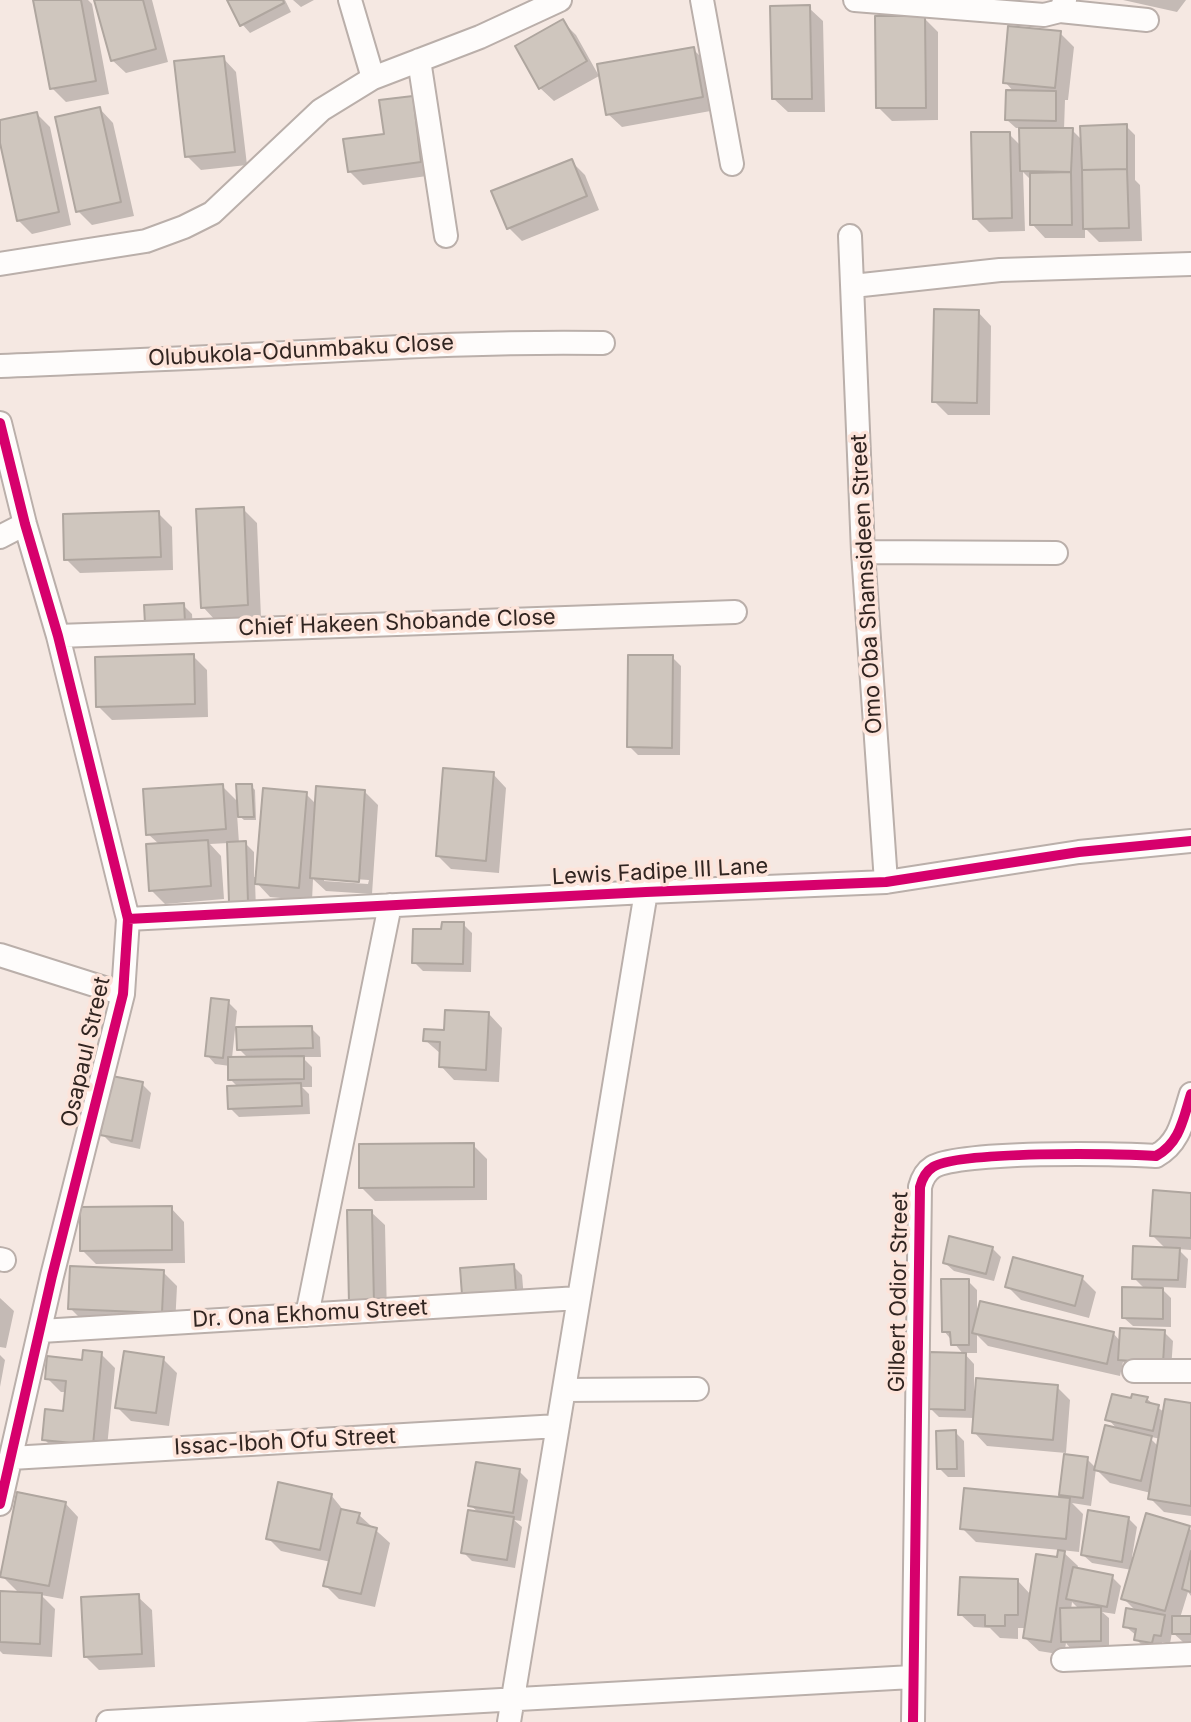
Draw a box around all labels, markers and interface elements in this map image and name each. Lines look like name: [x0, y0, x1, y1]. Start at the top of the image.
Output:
street label: Olubukola-Odunmbaku Close: [147, 330, 455, 372]
street label: Omo Oba Shamsideen Street: [846, 433, 888, 735]
street label: Chief Hakeen Shobande Close: [238, 604, 556, 642]
street label: Lewis Fadipe III Lane: [551, 853, 769, 891]
street label: Osapaul Street: [56, 974, 116, 1130]
street label: Gilbert Odior Street: [884, 1191, 914, 1393]
street label: Dr. Ona Ekhomu Street: [192, 1295, 428, 1333]
street label: Issac-Iboh Ofu Street: [173, 1423, 397, 1461]

